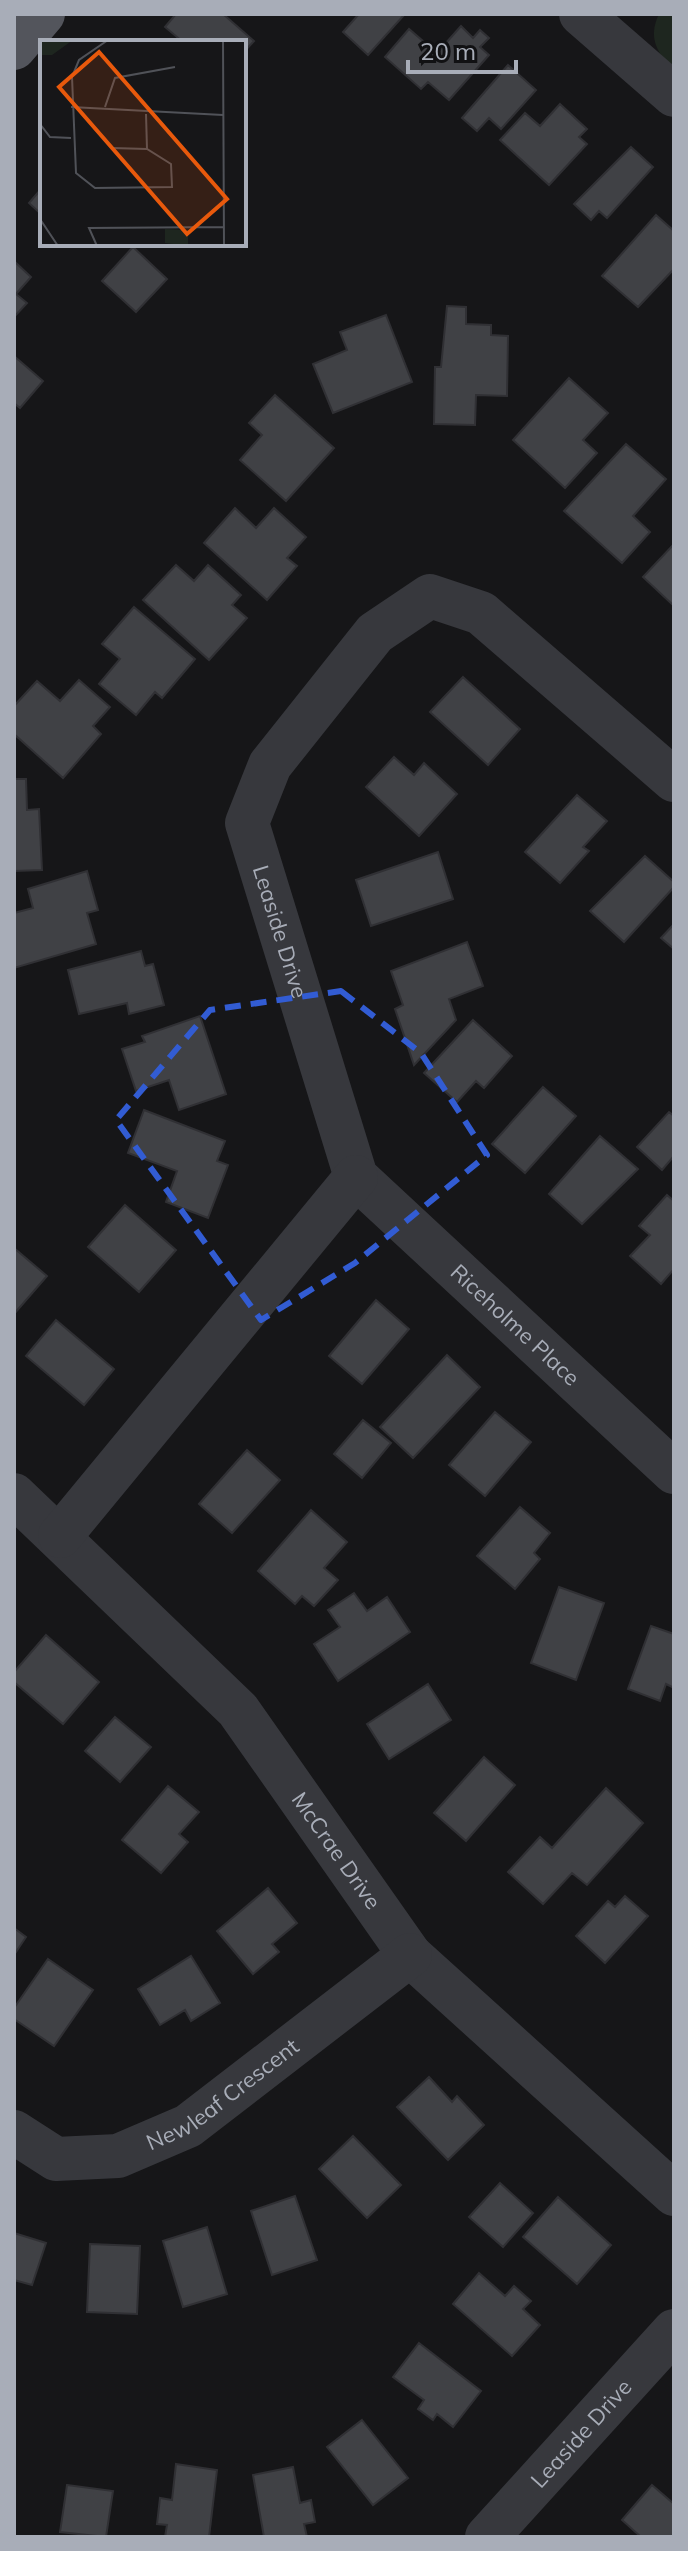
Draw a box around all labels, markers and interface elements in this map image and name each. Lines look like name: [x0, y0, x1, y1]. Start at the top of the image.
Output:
scale bar: [408, 24, 516, 74]
text: 20 m: [420, 36, 476, 66]
inset map: [40, 40, 246, 246]
street label: Leaside Drive: [247, 862, 314, 1001]
street label: Riceholme Place: [445, 1258, 586, 1392]
street label: McCrae Drive: [286, 1786, 387, 1914]
street label: Newleaf Crescent: [142, 2032, 304, 2156]
street label: Leaside Drive: [525, 2373, 638, 2494]

